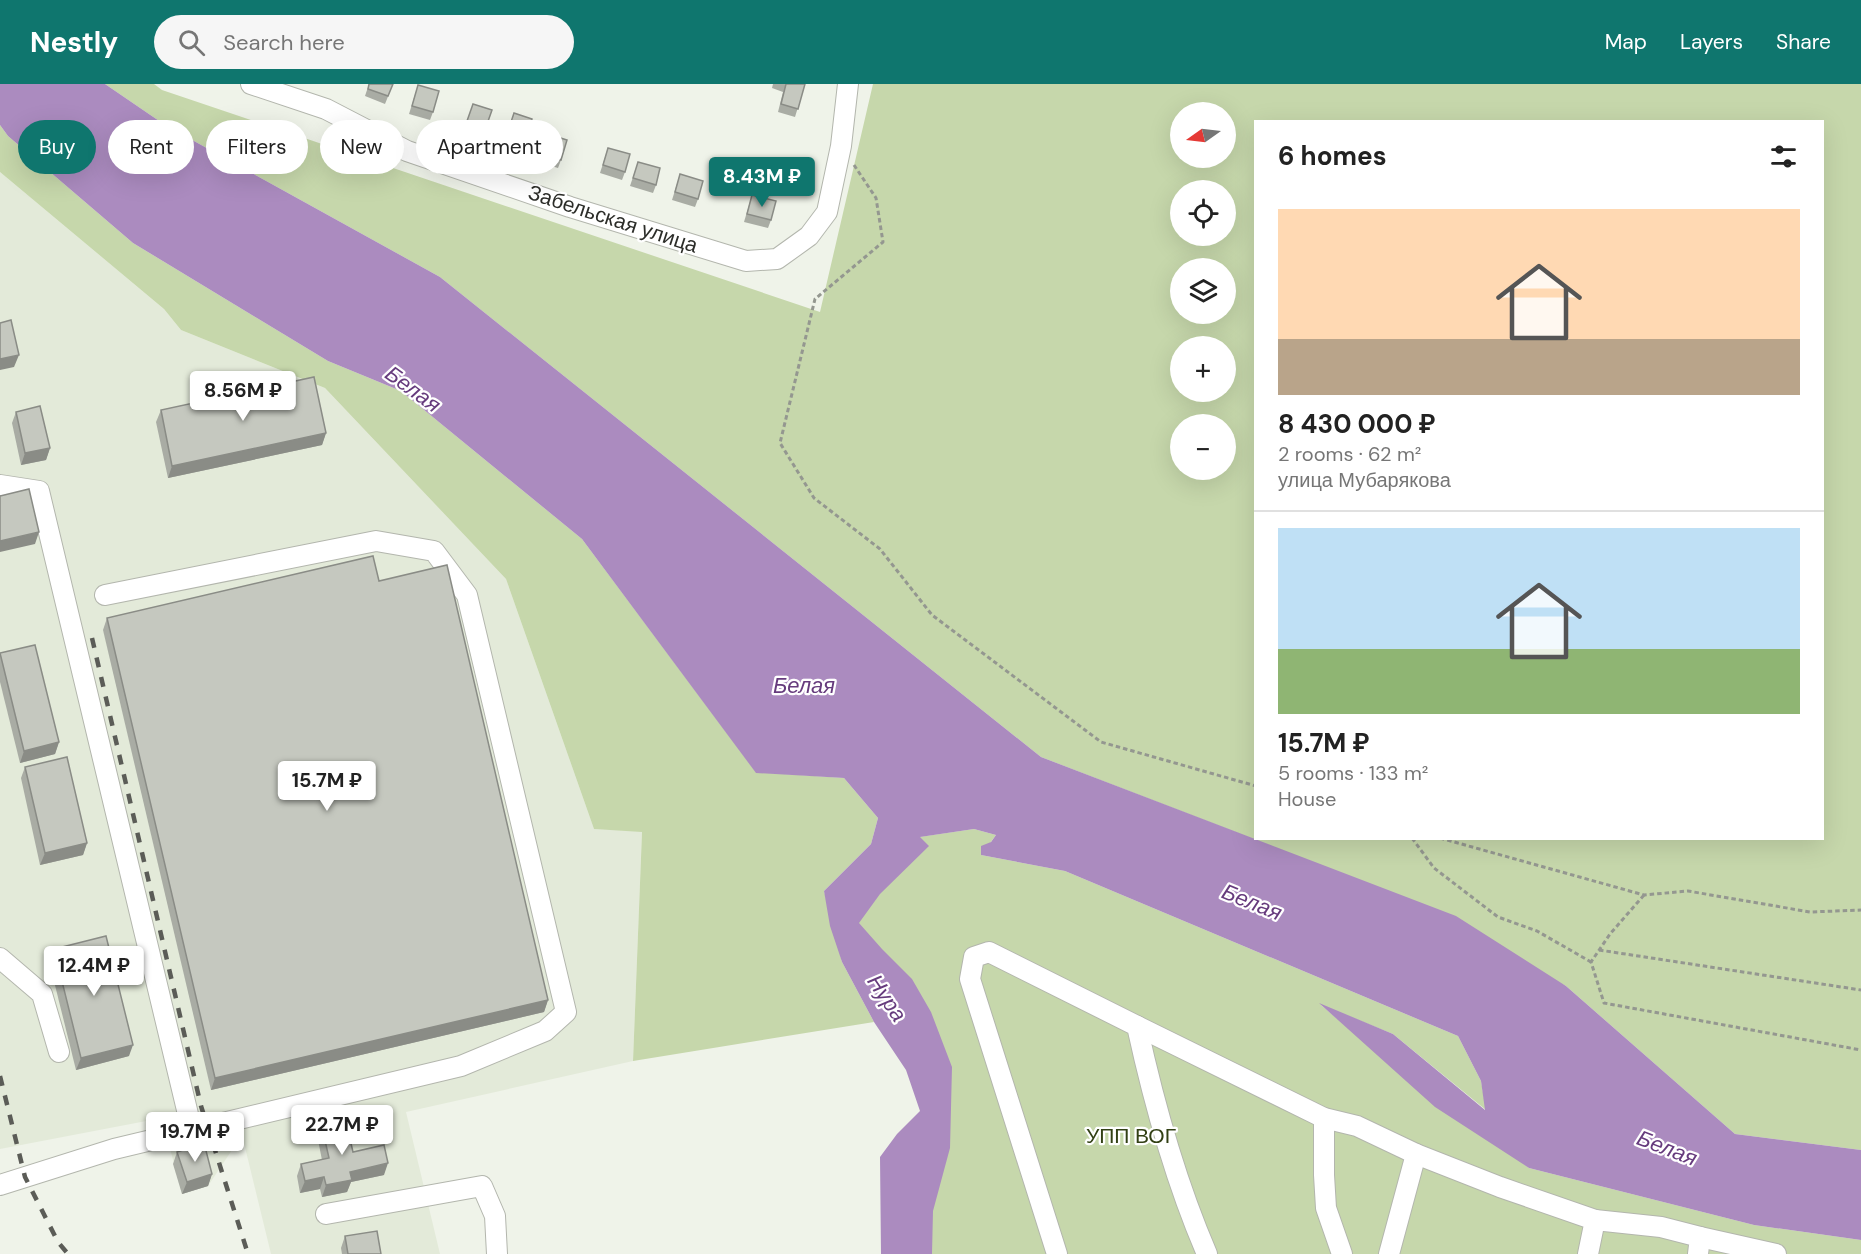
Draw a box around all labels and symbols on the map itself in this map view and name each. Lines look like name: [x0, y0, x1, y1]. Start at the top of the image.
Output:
north arrow: [1170, 102, 1236, 168]
pin: 8.43M ₽: [707, 157, 817, 208]
street label: Забельская улица: [525, 178, 702, 260]
water label: Белая: [379, 359, 447, 419]
pin: 8.56M ₽: [188, 371, 298, 422]
water label: Белая: [773, 671, 835, 700]
pin: 15.7M ₽: [272, 761, 382, 812]
water label: Белая: [1218, 877, 1287, 927]
pin: 12.4M ₽: [39, 946, 149, 997]
water label: Нура: [861, 969, 913, 1027]
pin: 22.7M ₽: [287, 1105, 397, 1156]
pin: 19.7M ₽: [140, 1112, 250, 1163]
park label: УПП ВОГ: [1086, 1122, 1176, 1150]
water label: Белая: [1633, 1123, 1701, 1173]

